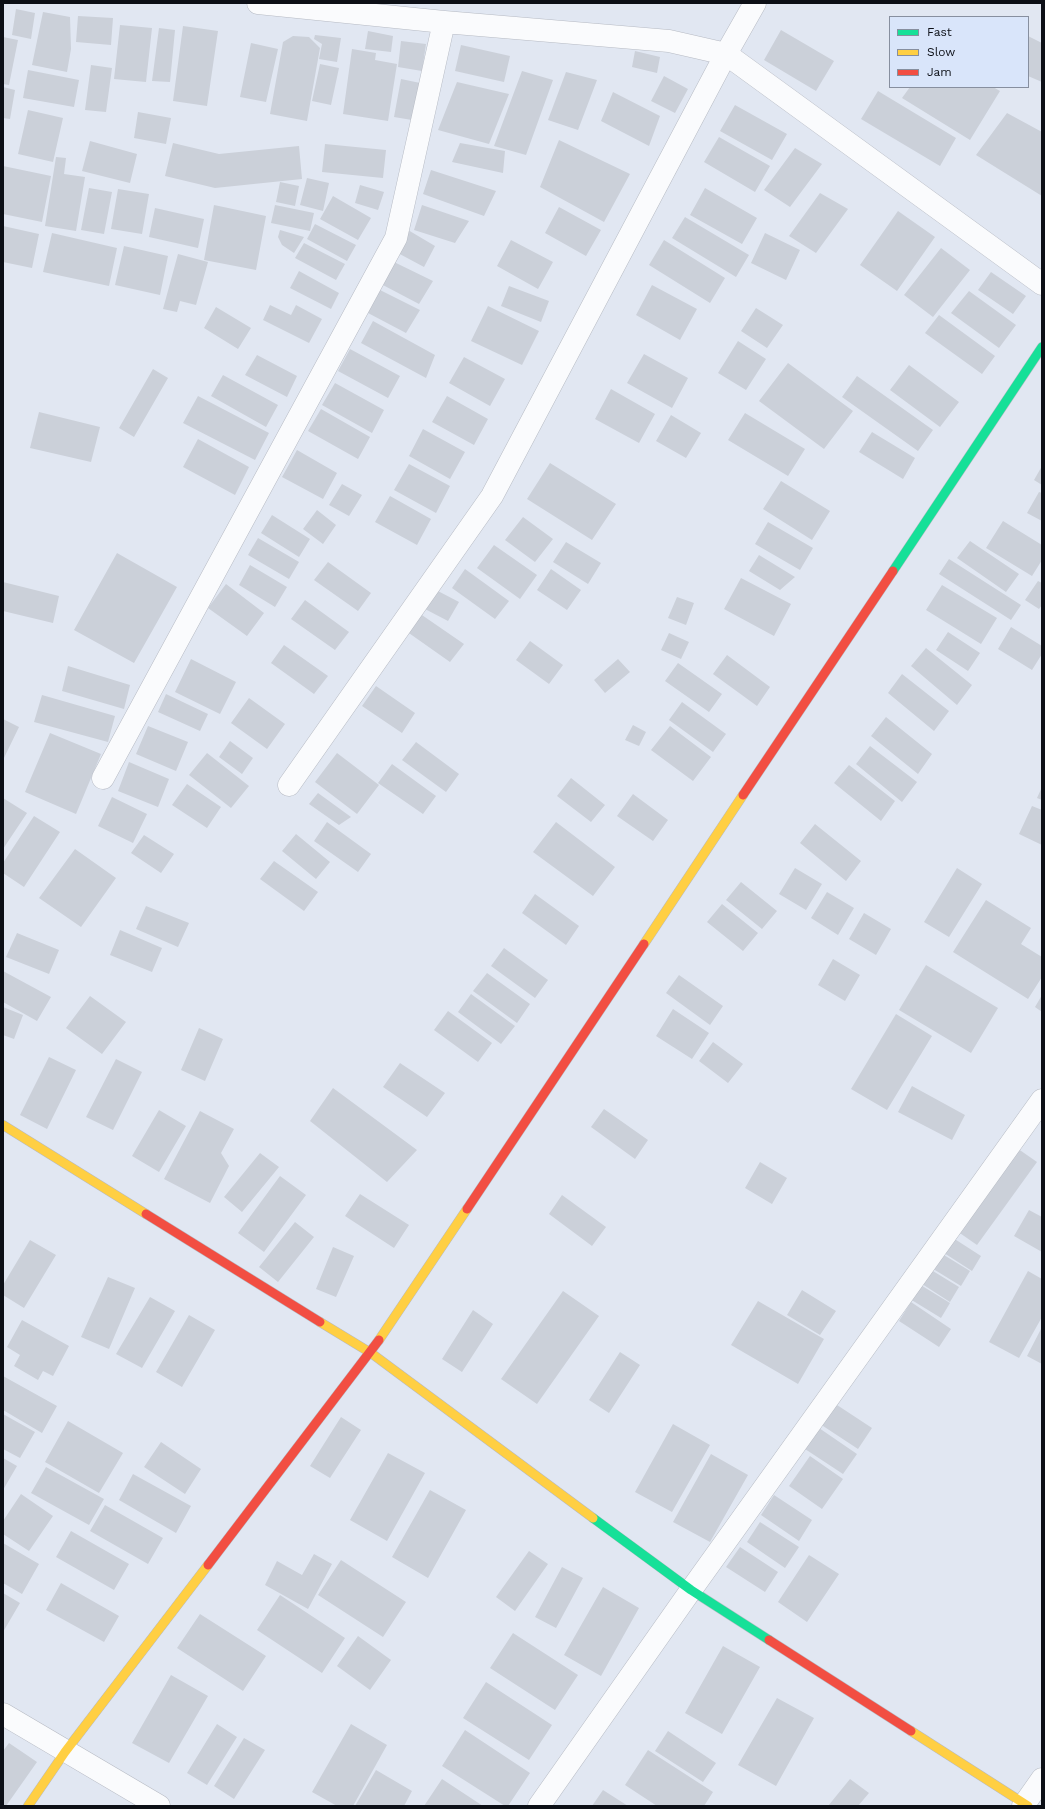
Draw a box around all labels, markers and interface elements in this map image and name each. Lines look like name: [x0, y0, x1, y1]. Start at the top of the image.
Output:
legend: [889, 16, 1029, 88]
text: Fast: [927, 25, 952, 39]
text: Slow: [927, 45, 955, 59]
text: Jam: [927, 65, 952, 79]

